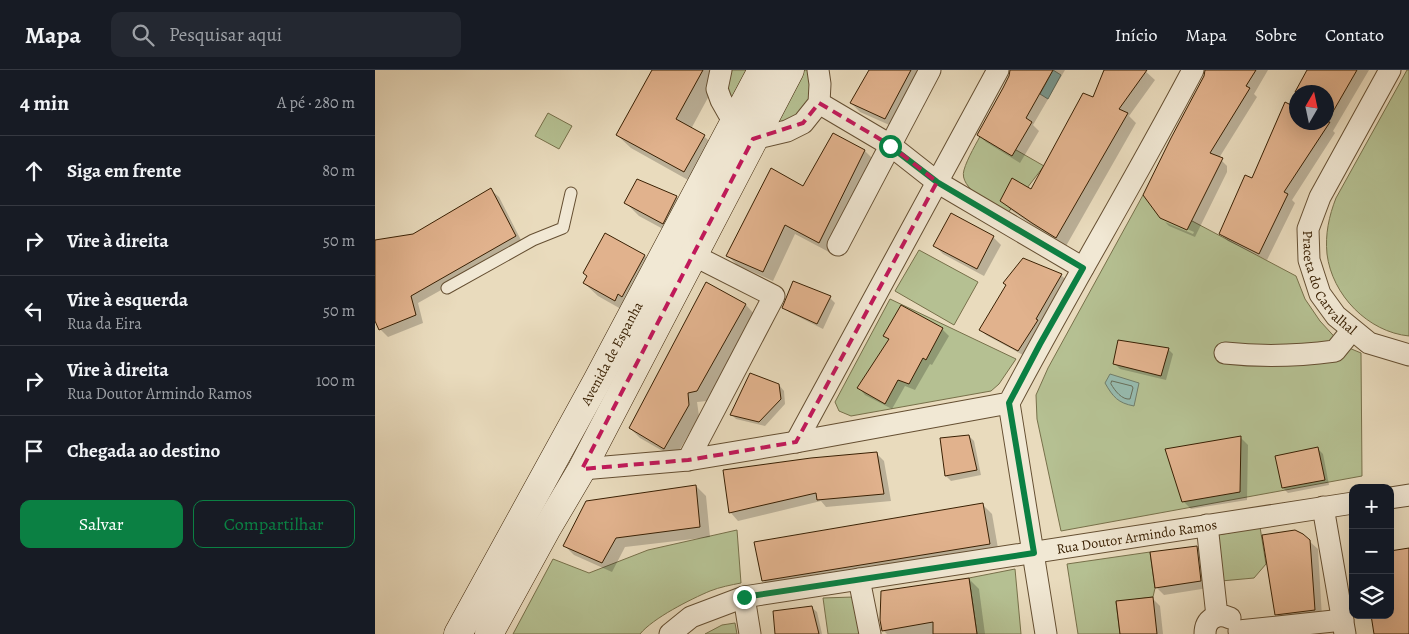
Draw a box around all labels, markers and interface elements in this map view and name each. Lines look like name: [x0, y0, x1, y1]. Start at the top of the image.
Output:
search box: [111, 12, 461, 57]
text: Mapa: [25, 19, 81, 51]
icon: search: [129, 21, 157, 49]
text: Pesquisar aqui: [169, 22, 282, 48]
text: Início: [1115, 23, 1158, 47]
text: Mapa: [1186, 23, 1227, 47]
text: Sobre: [1255, 23, 1297, 47]
text: Contato: [1325, 23, 1384, 47]
north arrow: [1289, 85, 1334, 130]
text: 4 min: [20, 89, 69, 117]
text: A pé · 280 m: [277, 92, 355, 114]
route start: [879, 135, 902, 158]
icon: ahead: [20, 157, 48, 185]
text: Siga em frente: [67, 158, 181, 184]
text: 80 m: [322, 160, 355, 182]
icon: right: [20, 227, 48, 255]
text: Vire à direita: [67, 228, 169, 254]
text: 50 m: [323, 230, 355, 252]
street label: Praceta do Carvalhal: [1298, 230, 1361, 339]
text: Vire à esquerda: [67, 287, 188, 313]
icon: left: [20, 297, 48, 325]
street label: Avenida de Espanha: [576, 298, 648, 410]
text: 50 m: [323, 300, 355, 322]
text: Rua da Eira: [67, 313, 142, 335]
text: Vire à direita: [67, 357, 169, 383]
icon: right: [20, 367, 48, 395]
text: 100 m: [316, 370, 355, 392]
text: Rua Doutor Armindo Ramos: [67, 383, 252, 405]
icon: arrive: [20, 437, 48, 465]
text: Chegada ao destino: [67, 438, 220, 464]
map controls: [1349, 484, 1394, 619]
button: +: [1349, 484, 1394, 529]
button: Salvar: [20, 500, 183, 548]
button: Compartilhar: [193, 500, 355, 548]
street label: Rua Doutor Armindo Ramos: [1055, 515, 1218, 559]
button: −: [1349, 529, 1394, 574]
button: layers: [1349, 574, 1394, 619]
route end: [733, 586, 756, 609]

